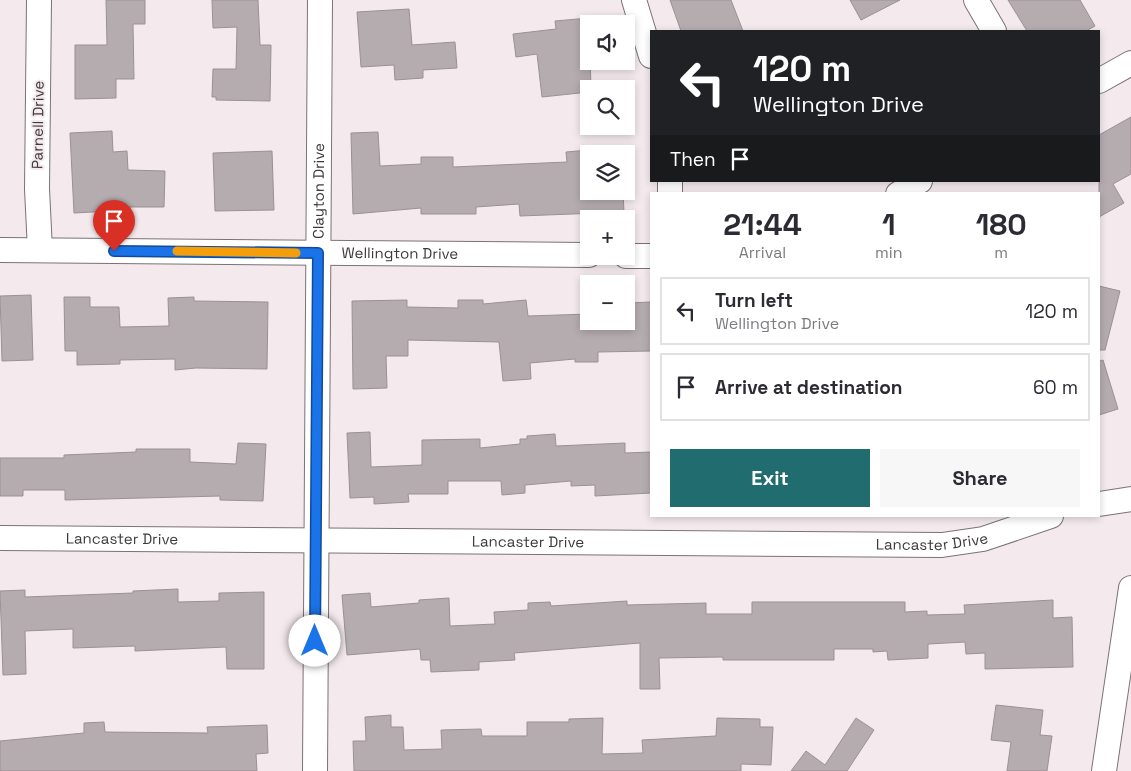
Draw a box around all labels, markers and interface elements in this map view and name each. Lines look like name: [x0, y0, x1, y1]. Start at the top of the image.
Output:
map controls: [580, 15, 635, 330]
button: sound: [580, 15, 635, 70]
text: 120 m: [753, 47, 851, 91]
icon: left: [670, 50, 735, 115]
button: search: [580, 80, 635, 135]
street label: Parnell Drive: [27, 81, 48, 169]
text: Wellington Drive: [753, 90, 924, 118]
street label: Clayton Drive: [308, 143, 328, 239]
button: layers: [580, 145, 635, 200]
icon: arrive: [726, 145, 754, 173]
text: Then: [670, 147, 716, 172]
pin: [93, 200, 135, 251]
text: 21:44: [723, 205, 802, 244]
text: 1: [882, 205, 896, 244]
text: 180: [976, 205, 1027, 244]
icon: arrive: [100, 207, 128, 235]
button: +: [580, 210, 635, 265]
text: Arrival: [739, 242, 786, 263]
text: min: [875, 242, 902, 263]
text: m: [994, 242, 1008, 263]
street label: Wellington Drive: [342, 243, 459, 263]
button: −: [580, 275, 635, 330]
text: Turn left: [715, 288, 793, 313]
icon: left: [672, 297, 700, 325]
text: 120 m: [1025, 299, 1078, 324]
text: Wellington Drive: [715, 313, 839, 334]
icon: arrive: [672, 373, 700, 401]
text: Arrive at destination: [715, 375, 903, 400]
text: 60 m: [1033, 375, 1078, 400]
button: Exit: [670, 449, 870, 507]
button: Share: [880, 449, 1080, 507]
street label: Lancaster Drive: [66, 528, 178, 548]
street label: Lancaster Drive: [876, 528, 990, 554]
street label: Lancaster Drive: [472, 532, 584, 551]
position arrow: [288, 614, 340, 666]

